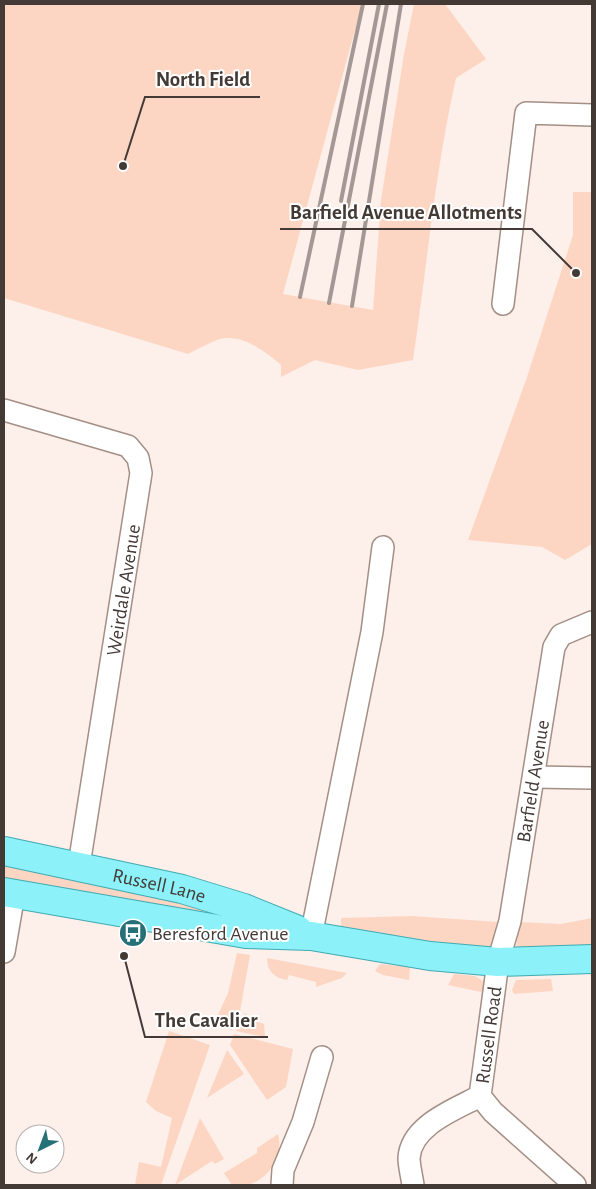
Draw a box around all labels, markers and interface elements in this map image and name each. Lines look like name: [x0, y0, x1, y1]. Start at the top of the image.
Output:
callout: North Field: [145, 61, 260, 97]
text: North Field: [156, 69, 250, 90]
callout: Barfield Avenue Allotments: [280, 193, 532, 229]
text: Barfield Avenue Allotments: [290, 202, 522, 223]
street label: Weirdale Avenue: [104, 523, 144, 657]
street label: Barfield Avenue: [514, 719, 553, 844]
street label: Russell Lane: [111, 865, 208, 907]
bus stop icon: Beresford Avenue: [118, 918, 148, 948]
place label: Beresford Avenue: [152, 924, 289, 944]
street label: Russell Road: [473, 985, 506, 1085]
callout: The Cavalier: [145, 1001, 268, 1037]
text: The Cavalier: [154, 1010, 258, 1031]
north arrow: [15, 1124, 65, 1174]
text: N: [24, 1149, 40, 1166]

